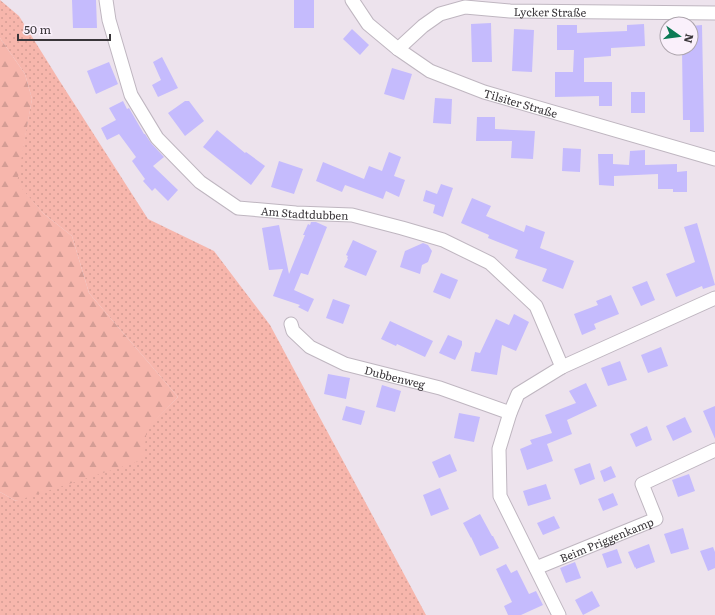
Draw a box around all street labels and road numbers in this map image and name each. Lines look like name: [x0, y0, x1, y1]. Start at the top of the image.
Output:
street label: Lycker Straße: [514, 3, 587, 20]
street label: Tilsiter Straße: [482, 84, 560, 121]
street label: Am Stadtdubben: [260, 202, 349, 223]
street label: Dubbenweg: [363, 361, 428, 392]
street label: Beim Priggenkamp: [557, 513, 656, 566]

